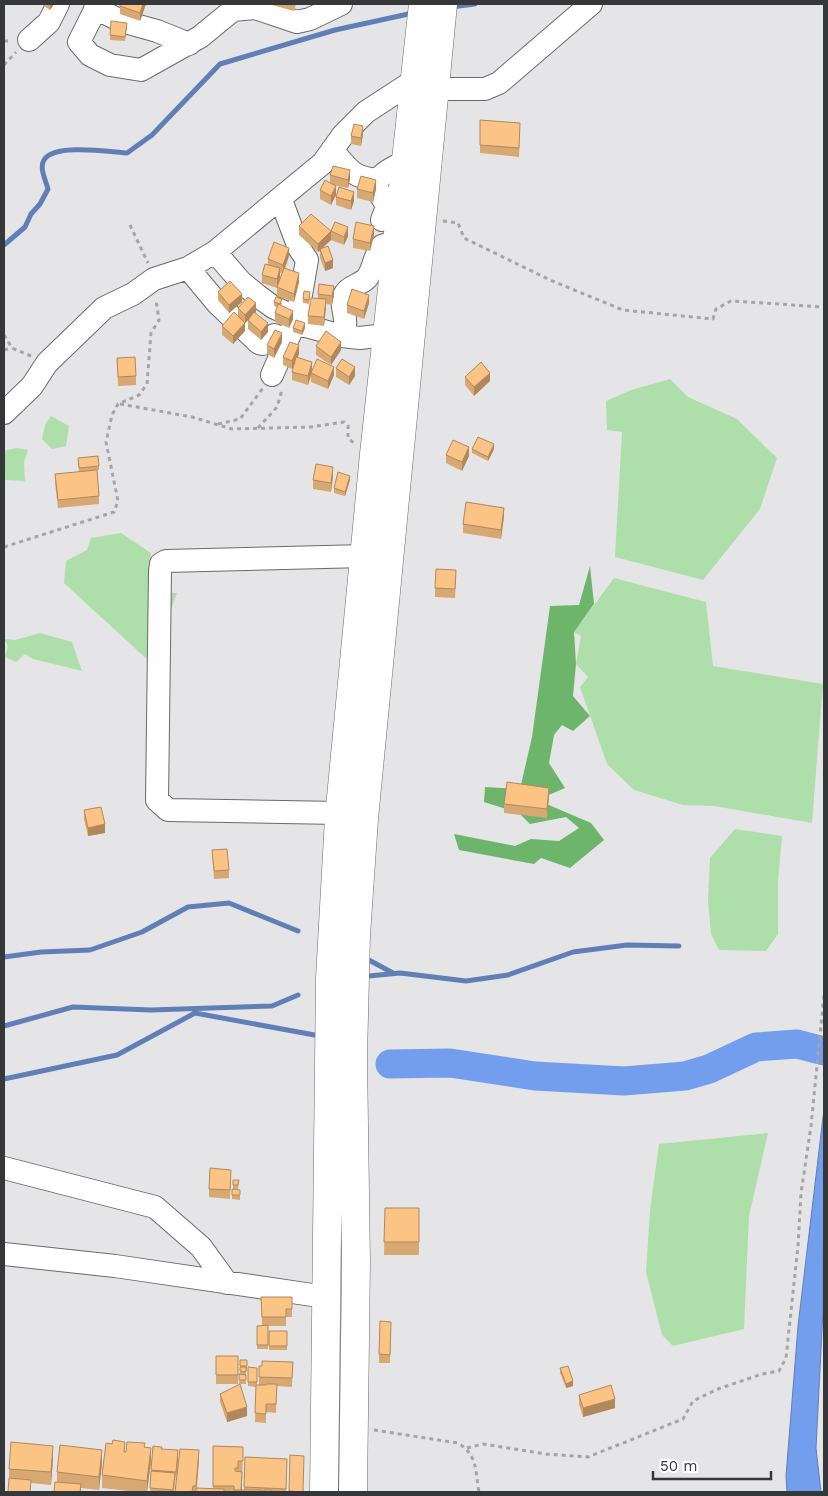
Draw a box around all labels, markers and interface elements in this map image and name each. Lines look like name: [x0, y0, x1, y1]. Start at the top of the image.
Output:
scale bar: [653, 1448, 770, 1480]
text: 50 m: [660, 1457, 697, 1475]

